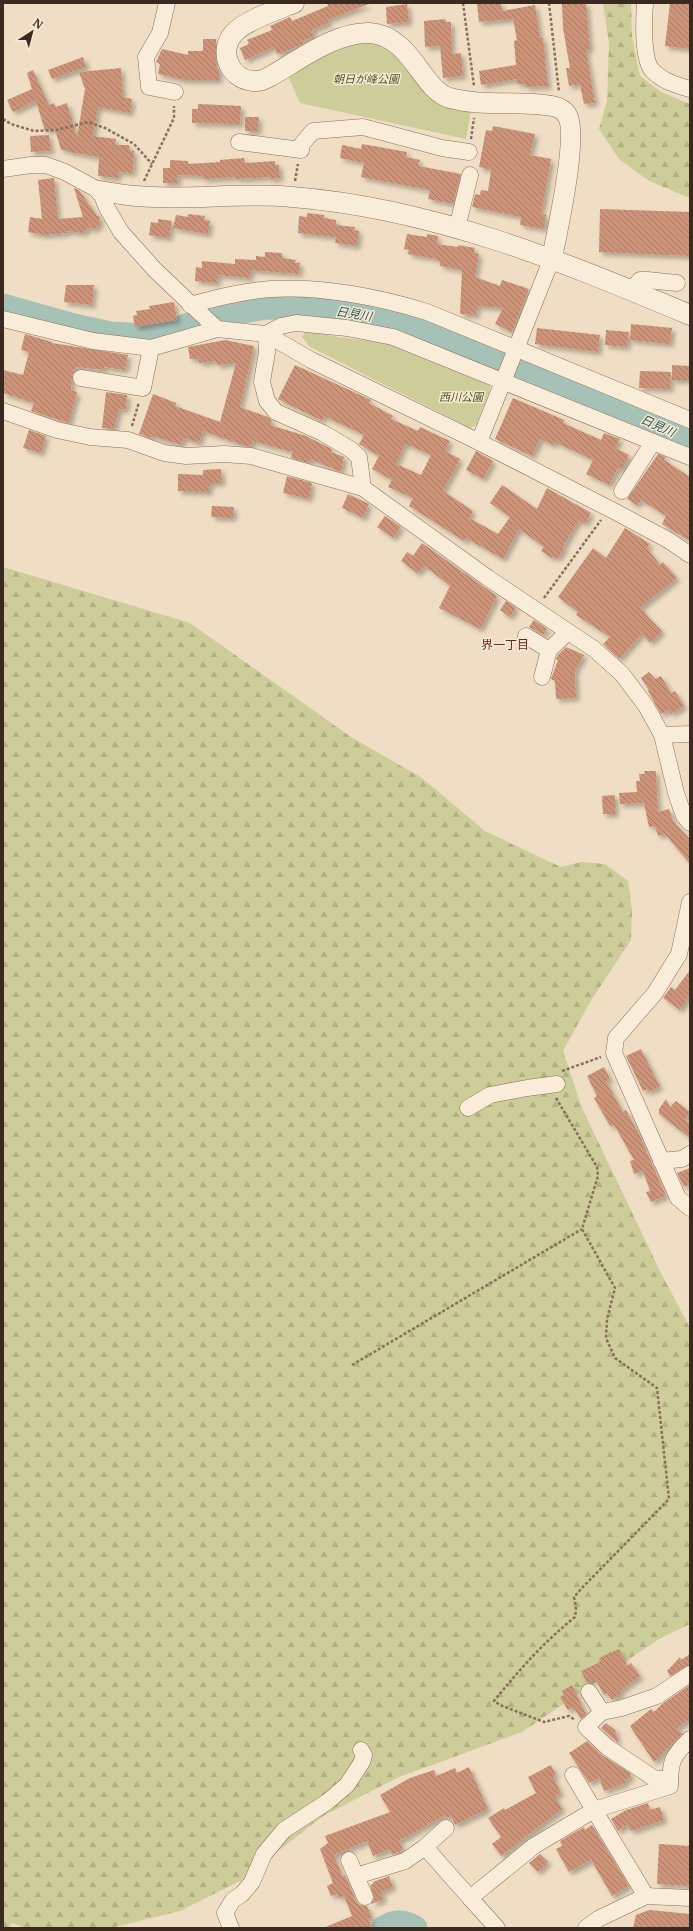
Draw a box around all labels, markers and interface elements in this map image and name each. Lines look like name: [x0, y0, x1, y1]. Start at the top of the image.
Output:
north arrow: [12, 12, 52, 52]
text: N: [30, 16, 46, 32]
park label: 朝日が峰公園: [333, 72, 401, 86]
water label: 日見川: [335, 303, 375, 324]
park label: 西川公園: [439, 390, 485, 404]
water label: 日見川: [639, 411, 680, 441]
district label: 界一丁目: [481, 637, 529, 652]

